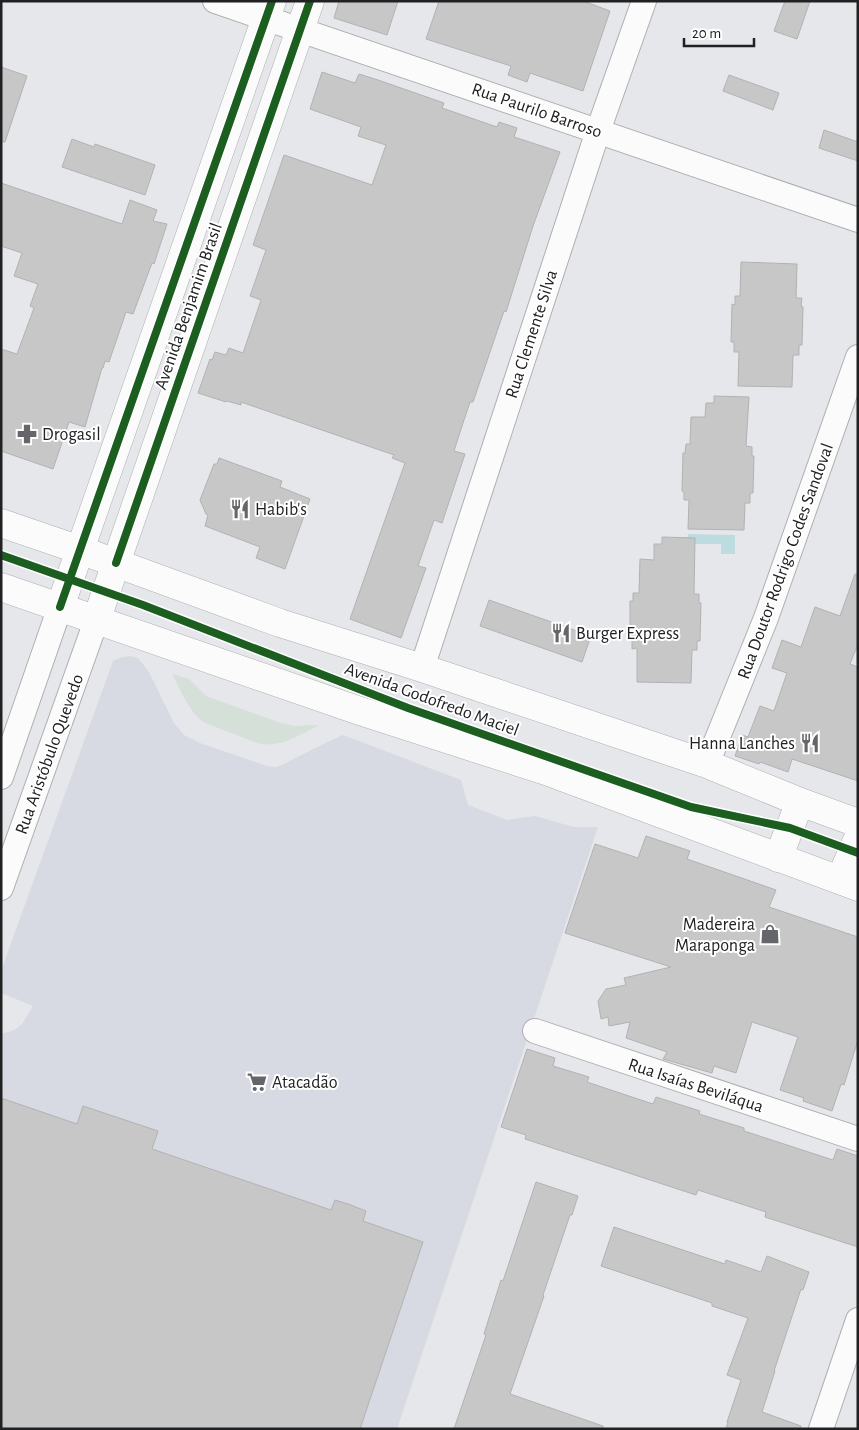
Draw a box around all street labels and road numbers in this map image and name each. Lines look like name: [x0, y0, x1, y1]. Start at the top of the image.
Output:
street label: Rua Paurilo Barroso: [469, 80, 604, 142]
street label: Avenida Benjamim Brasil: [152, 221, 226, 392]
street label: Rua Clemente Silva: [503, 268, 561, 401]
street label: Rua Doutor Rodrigo Codes Sandoval: [735, 441, 837, 682]
street label: Avenida Godofredo Maciel: [342, 660, 521, 740]
street label: Rua Aristóbulo Quevedo: [13, 672, 87, 837]
street label: Rua Isaías Beviláqua: [626, 1056, 766, 1116]

